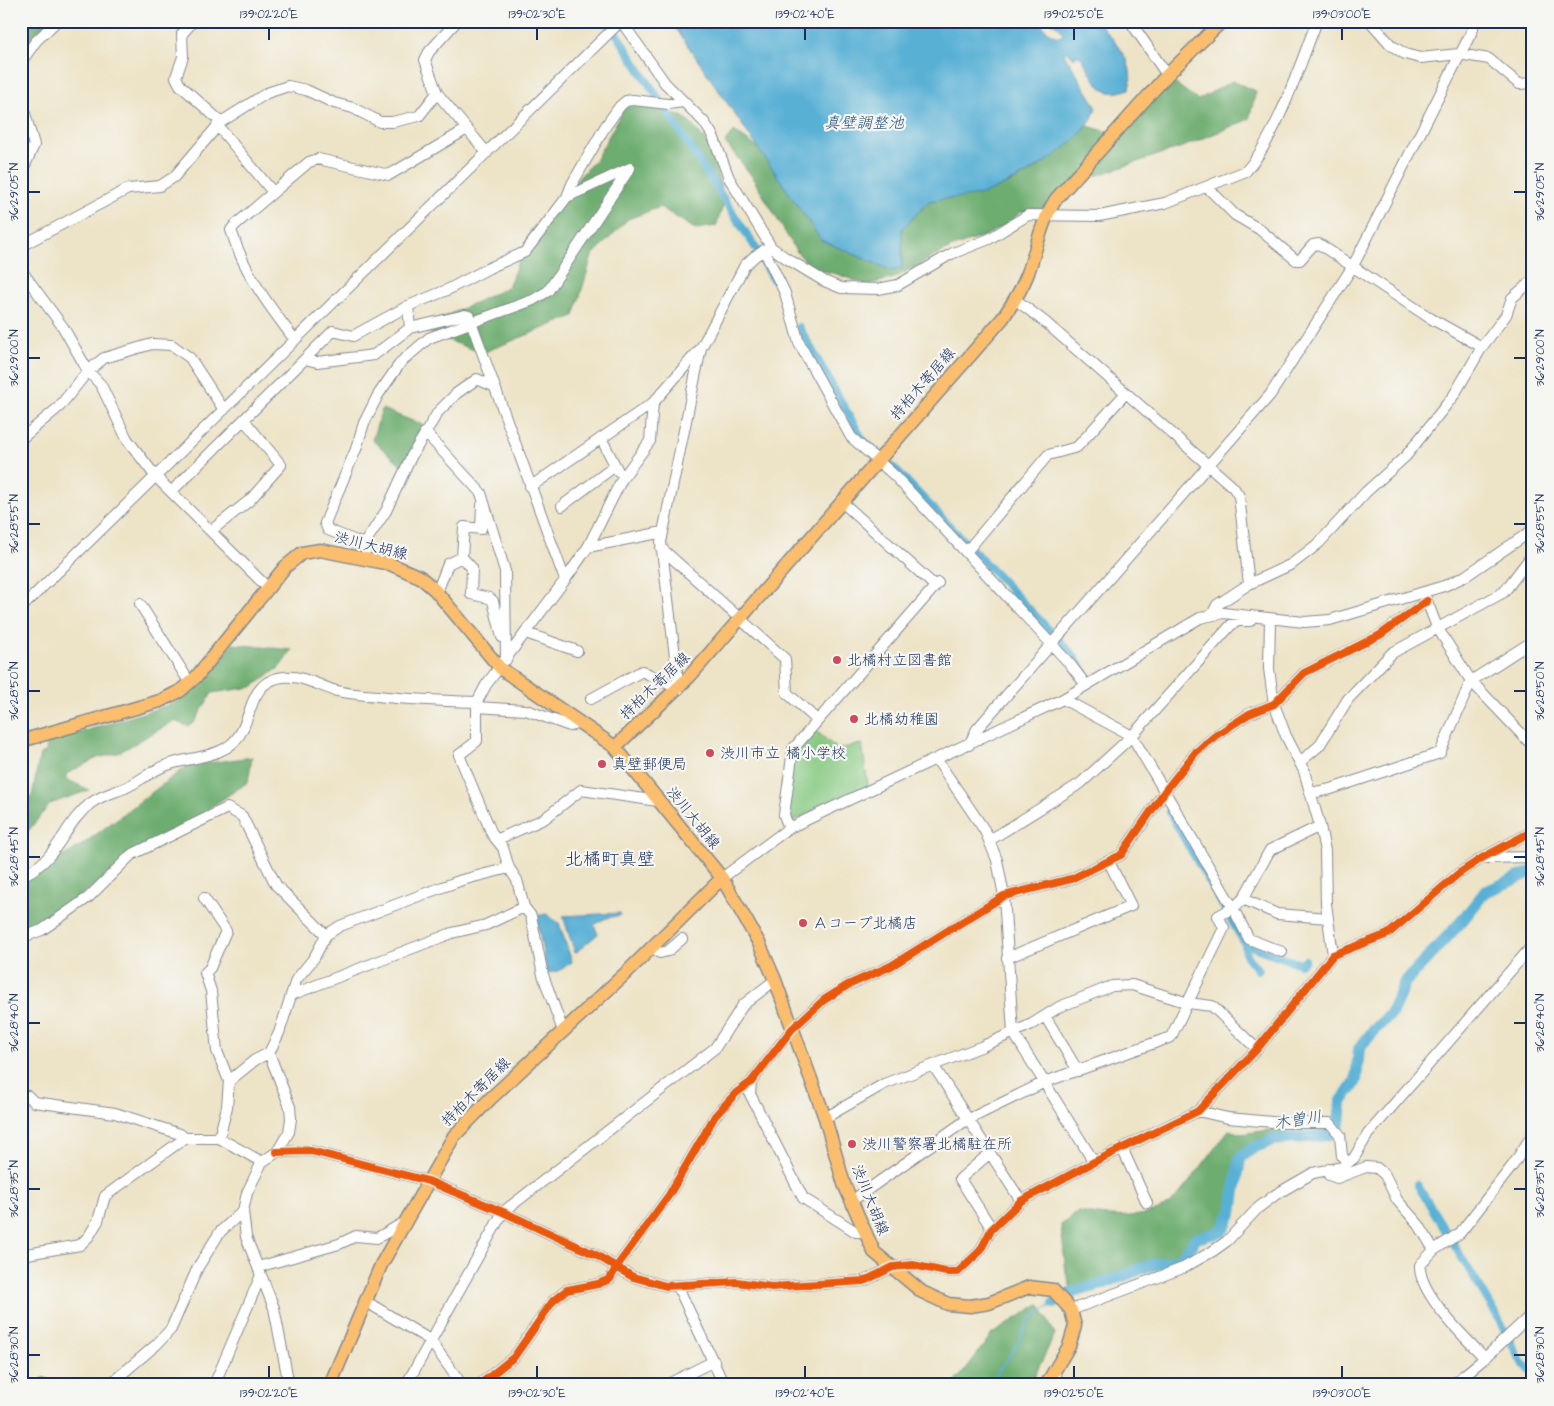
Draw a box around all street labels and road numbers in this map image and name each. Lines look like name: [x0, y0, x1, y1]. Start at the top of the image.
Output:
street label: 持柏木寄居線: [886, 343, 960, 425]
street label: 渋川大胡線: [332, 527, 410, 565]
street label: 持柏木寄居線: [615, 647, 695, 725]
street label: 渋川大胡線: [661, 782, 725, 854]
street label: 持柏木寄居線: [437, 1053, 515, 1131]
street label: 渋川大胡線: [846, 1161, 894, 1239]

